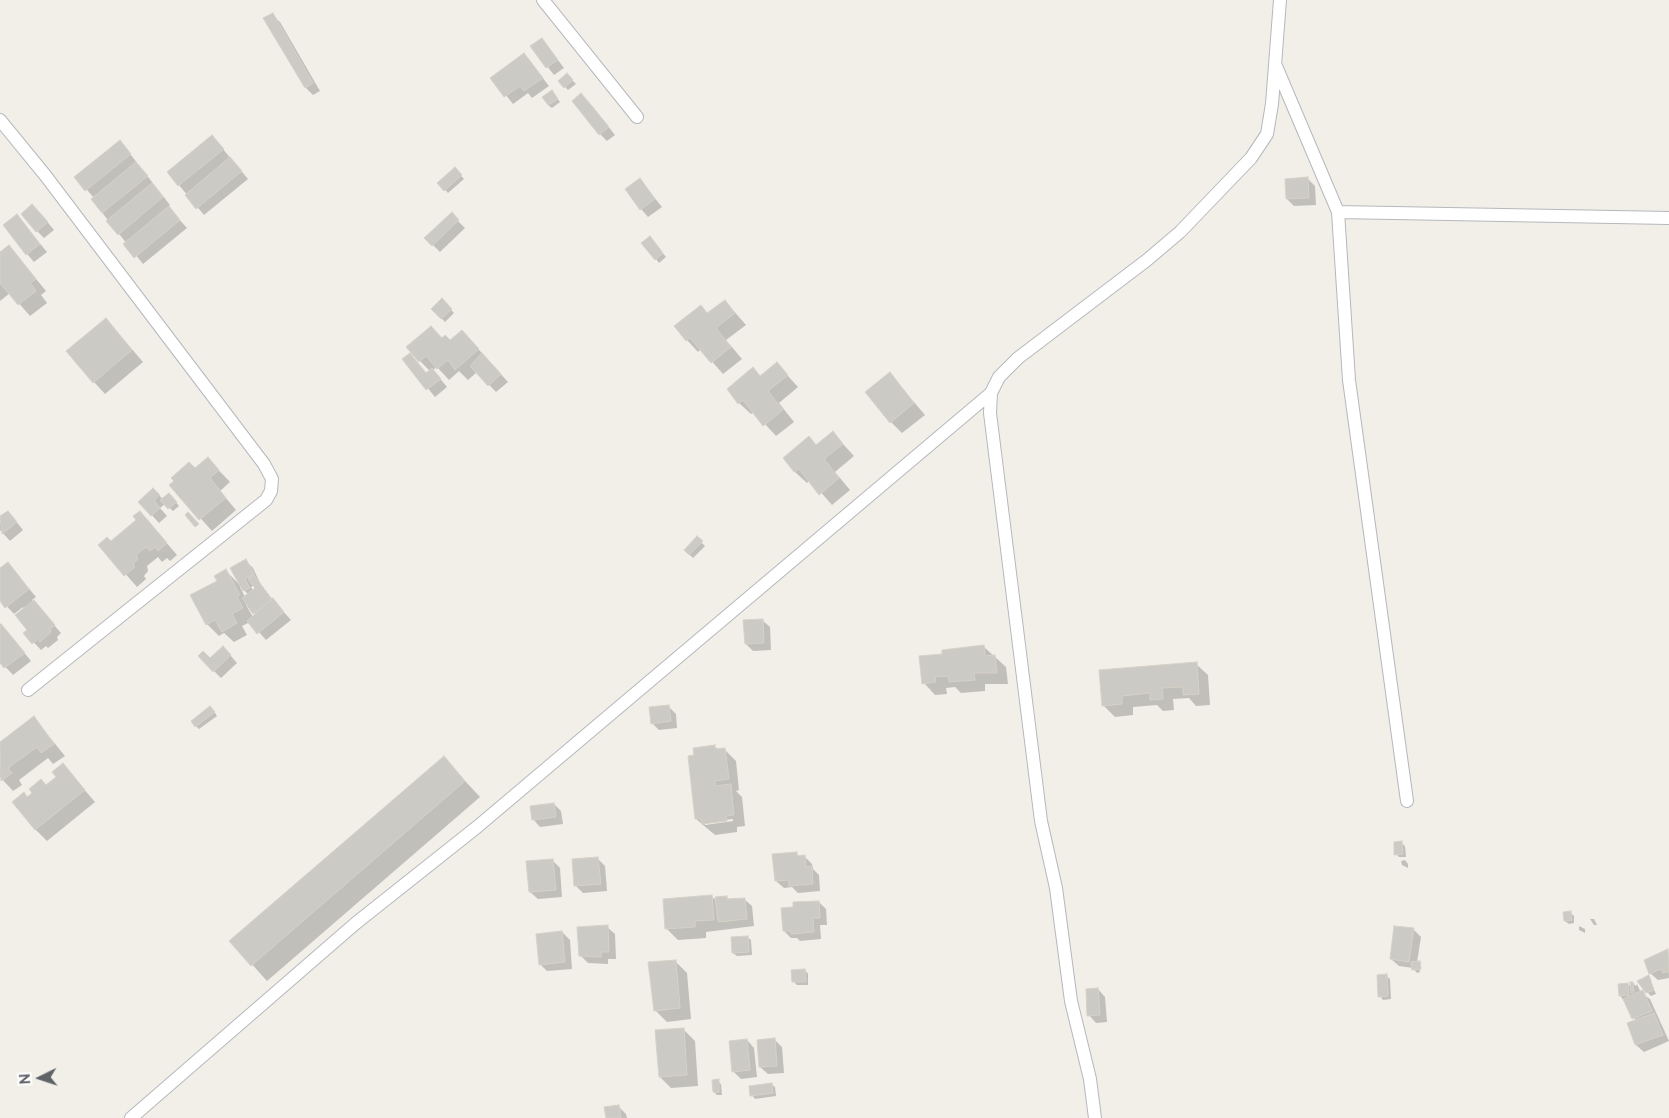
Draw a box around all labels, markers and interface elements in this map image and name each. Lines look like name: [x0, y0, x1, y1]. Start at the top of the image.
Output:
north arrow: [15, 1053, 65, 1103]
text: N: [17, 1073, 33, 1085]

